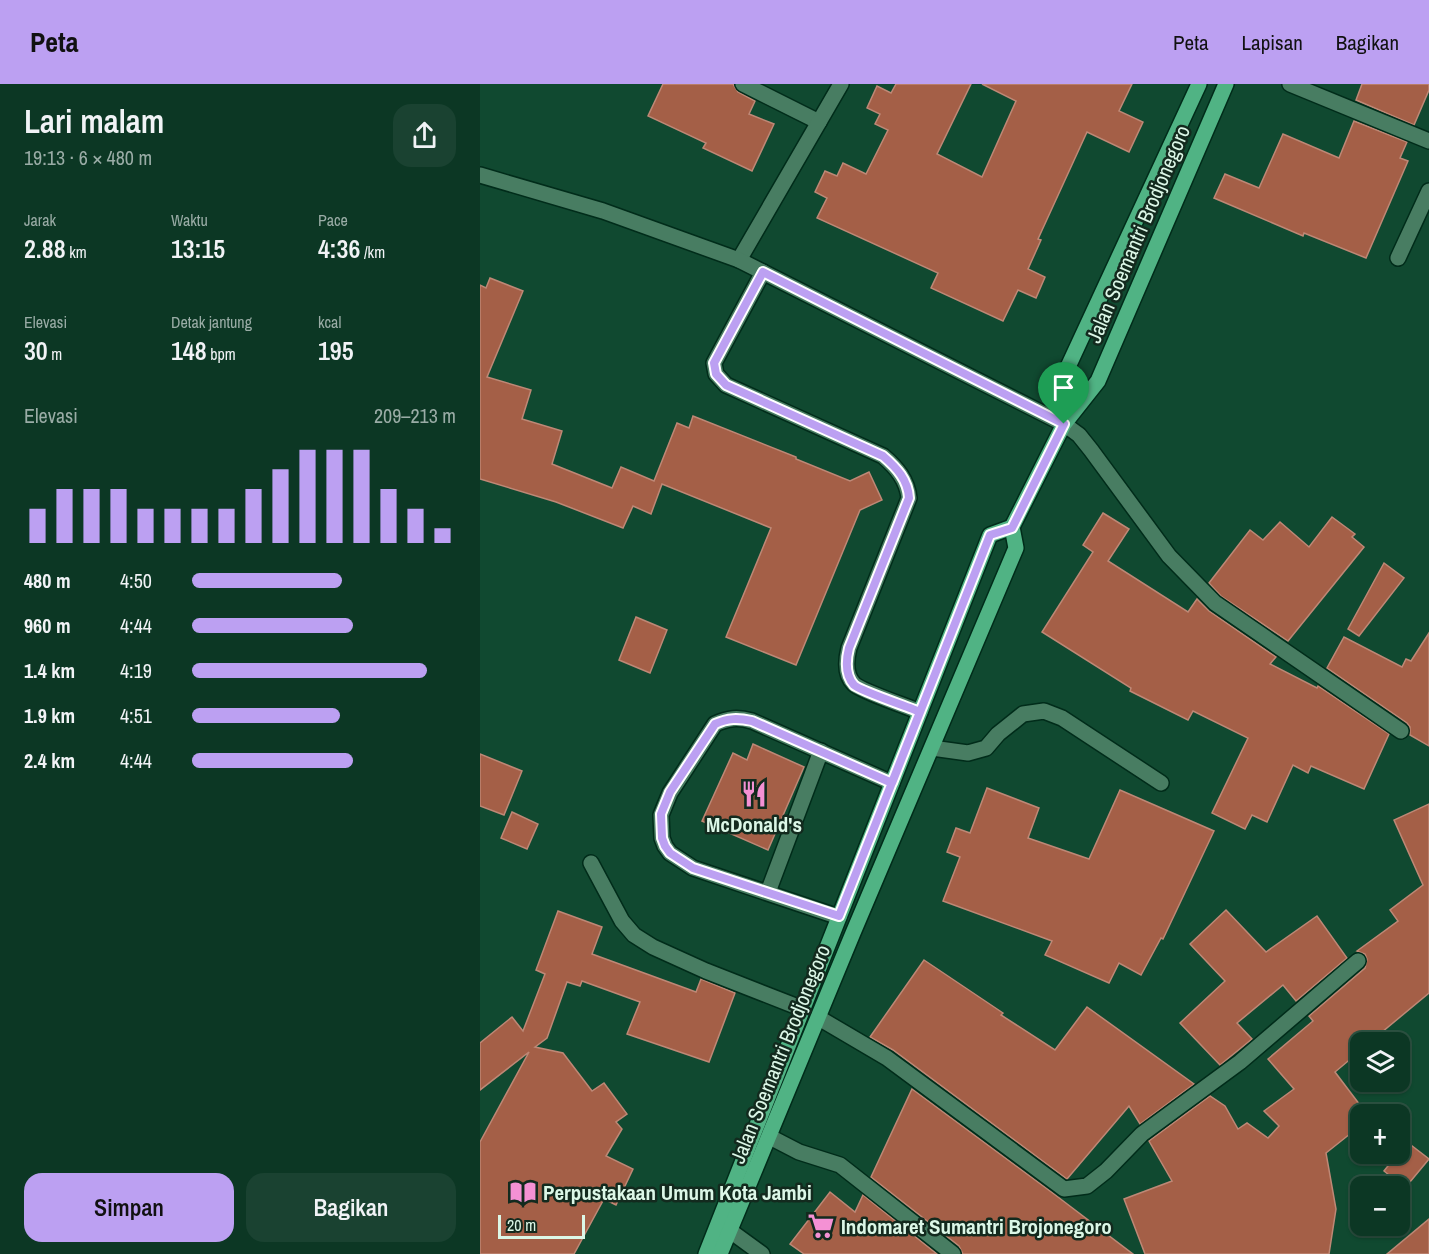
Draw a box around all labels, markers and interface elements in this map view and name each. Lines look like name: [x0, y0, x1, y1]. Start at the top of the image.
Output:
text: Peta: [30, 23, 79, 61]
text: Peta: [1173, 28, 1209, 57]
text: Lapisan: [1242, 28, 1303, 57]
text: Bagikan: [1336, 28, 1399, 57]
text: Lari malam: [24, 99, 164, 143]
button: share: [393, 104, 456, 167]
street label: Jalan Soemantri Brodjonegoro: [1079, 121, 1197, 347]
text: 19:13 · 6 × 480 m: [24, 144, 152, 171]
text: Jarak: [24, 209, 56, 231]
text: Waktu: [171, 209, 208, 231]
text: Pace: [318, 209, 348, 231]
text: 2.88: [24, 231, 66, 266]
text: 13:15: [171, 231, 225, 266]
text: 4:36: [318, 231, 360, 266]
text: km: [66, 241, 87, 263]
text: /km: [360, 241, 385, 263]
text: Elevasi: [24, 311, 67, 333]
text: Detak jantung: [171, 311, 252, 333]
text: kcal: [318, 311, 341, 333]
text: 30: [24, 333, 48, 368]
text: 148: [171, 333, 207, 368]
text: 195: [318, 333, 354, 368]
text: m: [48, 343, 62, 365]
text: bpm: [207, 343, 236, 365]
pin: [1038, 362, 1089, 424]
icon: arrive: [1047, 371, 1080, 404]
text: Elevasi: [24, 402, 78, 429]
text: 209–213 m: [374, 402, 456, 429]
text: 480 m: [24, 567, 71, 594]
text: 4:50: [120, 567, 152, 594]
text: 960 m: [24, 612, 71, 639]
text: 4:44: [120, 612, 152, 639]
text: 1.4 km: [24, 657, 75, 684]
text: 4:19: [120, 657, 152, 684]
text: 1.9 km: [24, 702, 75, 729]
text: 4:51: [120, 702, 152, 729]
text: 2.4 km: [24, 747, 75, 774]
text: 4:44: [120, 747, 152, 774]
restaurant icon: McDonald's: [739, 779, 769, 809]
place label: McDonald's: [706, 810, 802, 839]
street label: Jalan Soemantri Brodjonegoro: [723, 940, 837, 1168]
map controls: [1350, 1032, 1410, 1236]
button: layers: [1350, 1032, 1410, 1092]
button: +: [1350, 1104, 1410, 1164]
button: Simpan: [24, 1173, 234, 1242]
button: Bagikan: [246, 1173, 456, 1242]
button: −: [1350, 1176, 1410, 1236]
library icon: Perpustakaan Umum Kota Jambi: [508, 1177, 538, 1207]
place label: Perpustakaan Umum Kota Jambi: [543, 1178, 812, 1207]
supermarket icon: Indomaret Sumantri Brojonegoro: [806, 1211, 836, 1241]
scale bar: [498, 1212, 585, 1240]
place label: Indomaret Sumantri Brojonegoro: [841, 1212, 1112, 1241]
text: 20 m: [507, 1214, 536, 1236]

